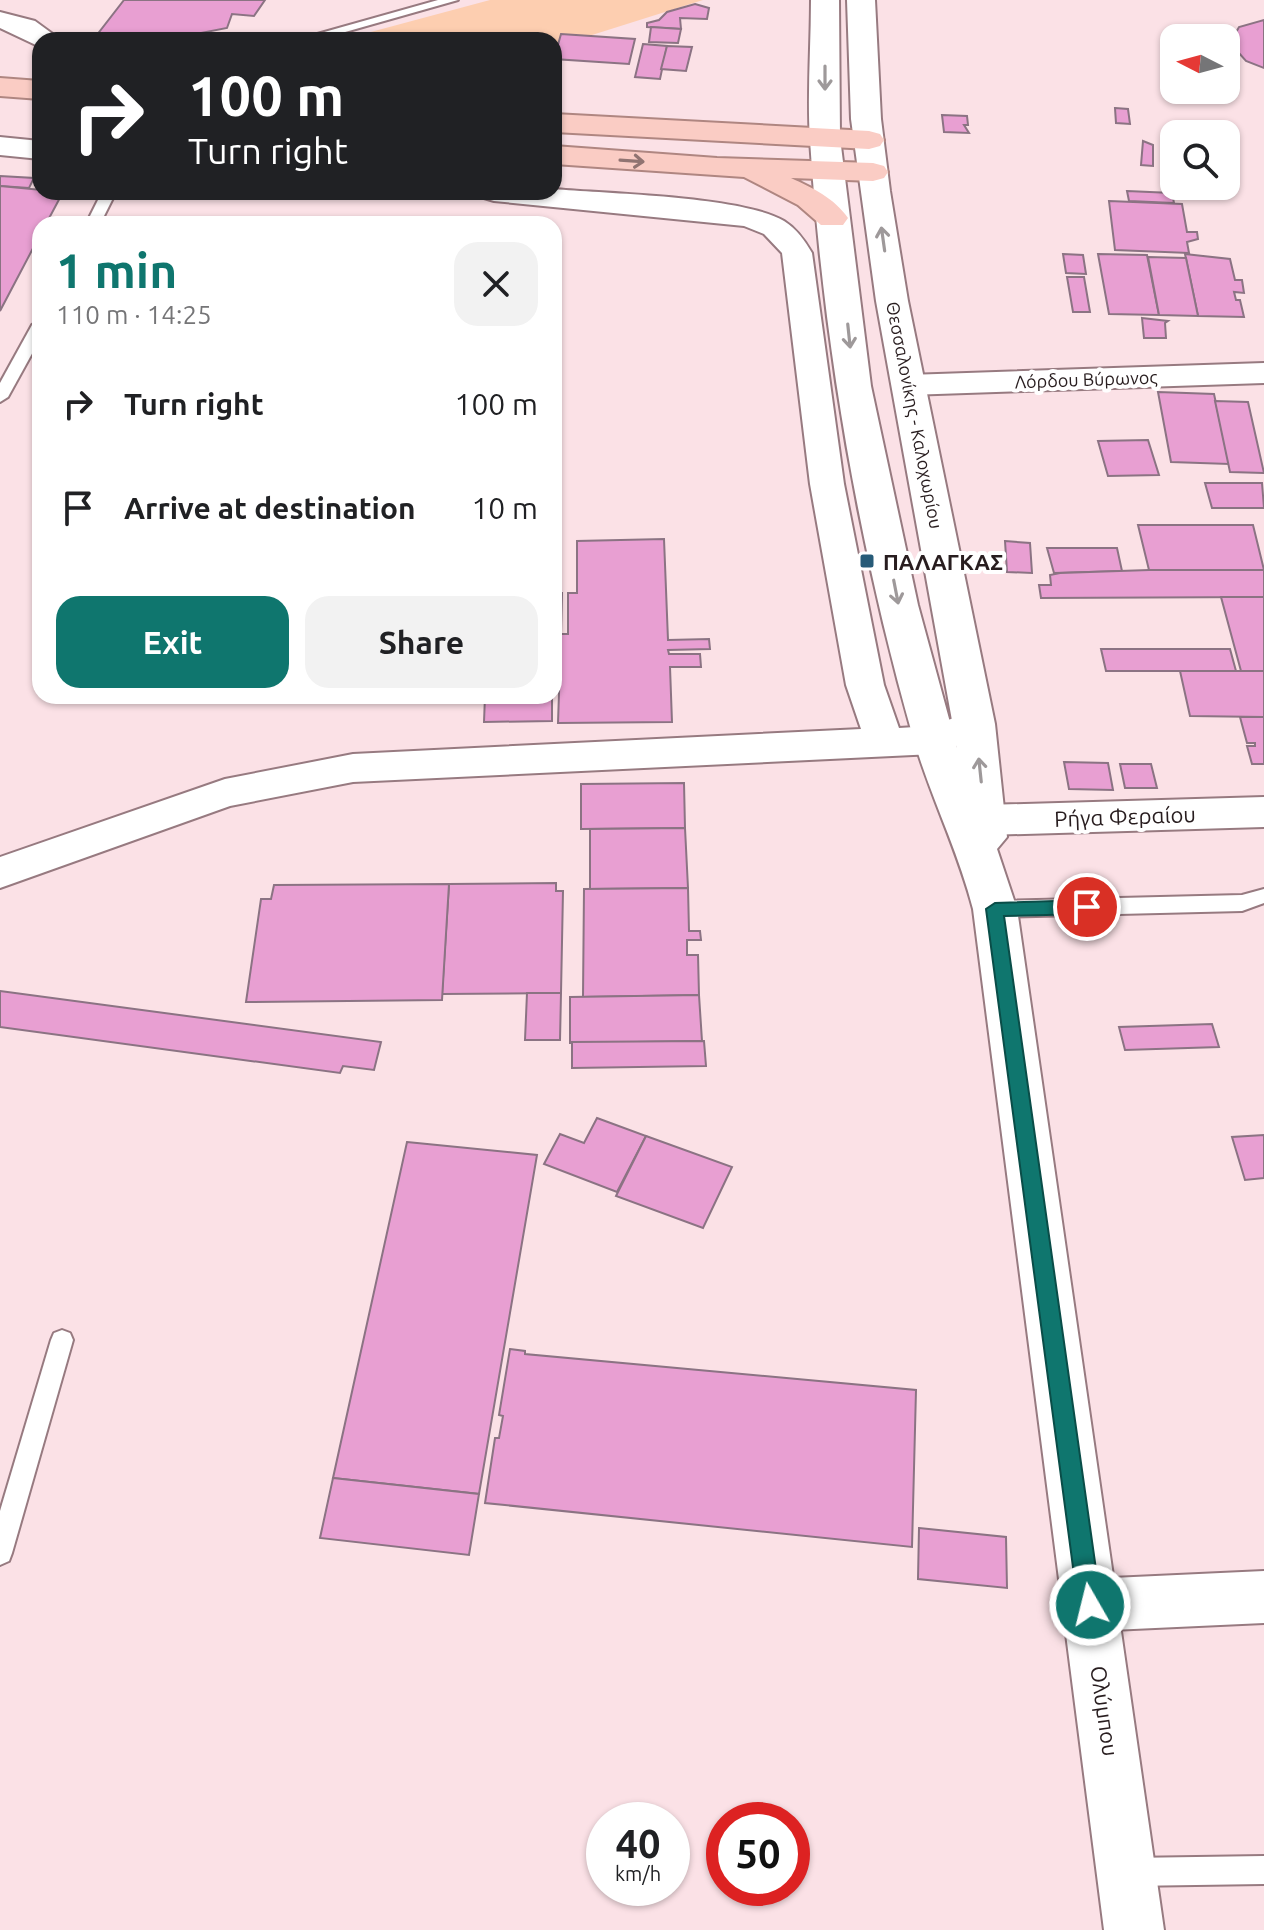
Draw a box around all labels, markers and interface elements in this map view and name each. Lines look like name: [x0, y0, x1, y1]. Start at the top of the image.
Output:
north arrow: [1160, 24, 1240, 104]
map controls: [1160, 24, 1240, 200]
icon: right: [56, 64, 160, 168]
text: 100 m: [188, 64, 344, 127]
one-way arrow: [817, 64, 833, 91]
button: search: [1160, 120, 1240, 200]
text: Turn right: [188, 130, 348, 171]
one-way arrow: [618, 154, 645, 169]
one-way arrow: [875, 227, 890, 252]
button: close: [454, 242, 538, 326]
text: 1 min: [56, 243, 177, 297]
text: 110 m · 14:25: [56, 300, 212, 329]
street label: Θεσσαλονίκης - Καλοχωρίου: [882, 300, 947, 531]
one-way arrow: [841, 322, 856, 349]
street label: Λόρδου Βύρωνος: [1014, 367, 1158, 392]
icon: right: [56, 382, 100, 426]
text: Turn right: [124, 387, 264, 421]
text: 100 m: [454, 387, 538, 421]
icon: arrive: [56, 486, 100, 530]
text: Arrive at destination: [124, 491, 416, 525]
text: 10 m: [471, 491, 538, 525]
place label: ΠΑΛΑΓΚΑΣ: [883, 549, 1003, 574]
marker: ΠΑΛΑΓΚΑΣ: [858, 552, 876, 570]
one-way arrow: [889, 579, 904, 604]
button: Exit: [56, 596, 289, 688]
button: Share: [305, 596, 538, 688]
one-way arrow: [973, 757, 988, 784]
street label: Ρήγα Φεραίου: [1054, 801, 1196, 831]
pin: [1053, 873, 1121, 941]
icon: arrive: [1065, 885, 1109, 929]
position arrow: [1048, 1563, 1132, 1647]
street label: Ολύμπου: [1086, 1664, 1124, 1758]
speed limit sign: 50: [706, 1802, 810, 1906]
text: 40: [615, 1821, 661, 1866]
text: km/h: [615, 1862, 661, 1885]

